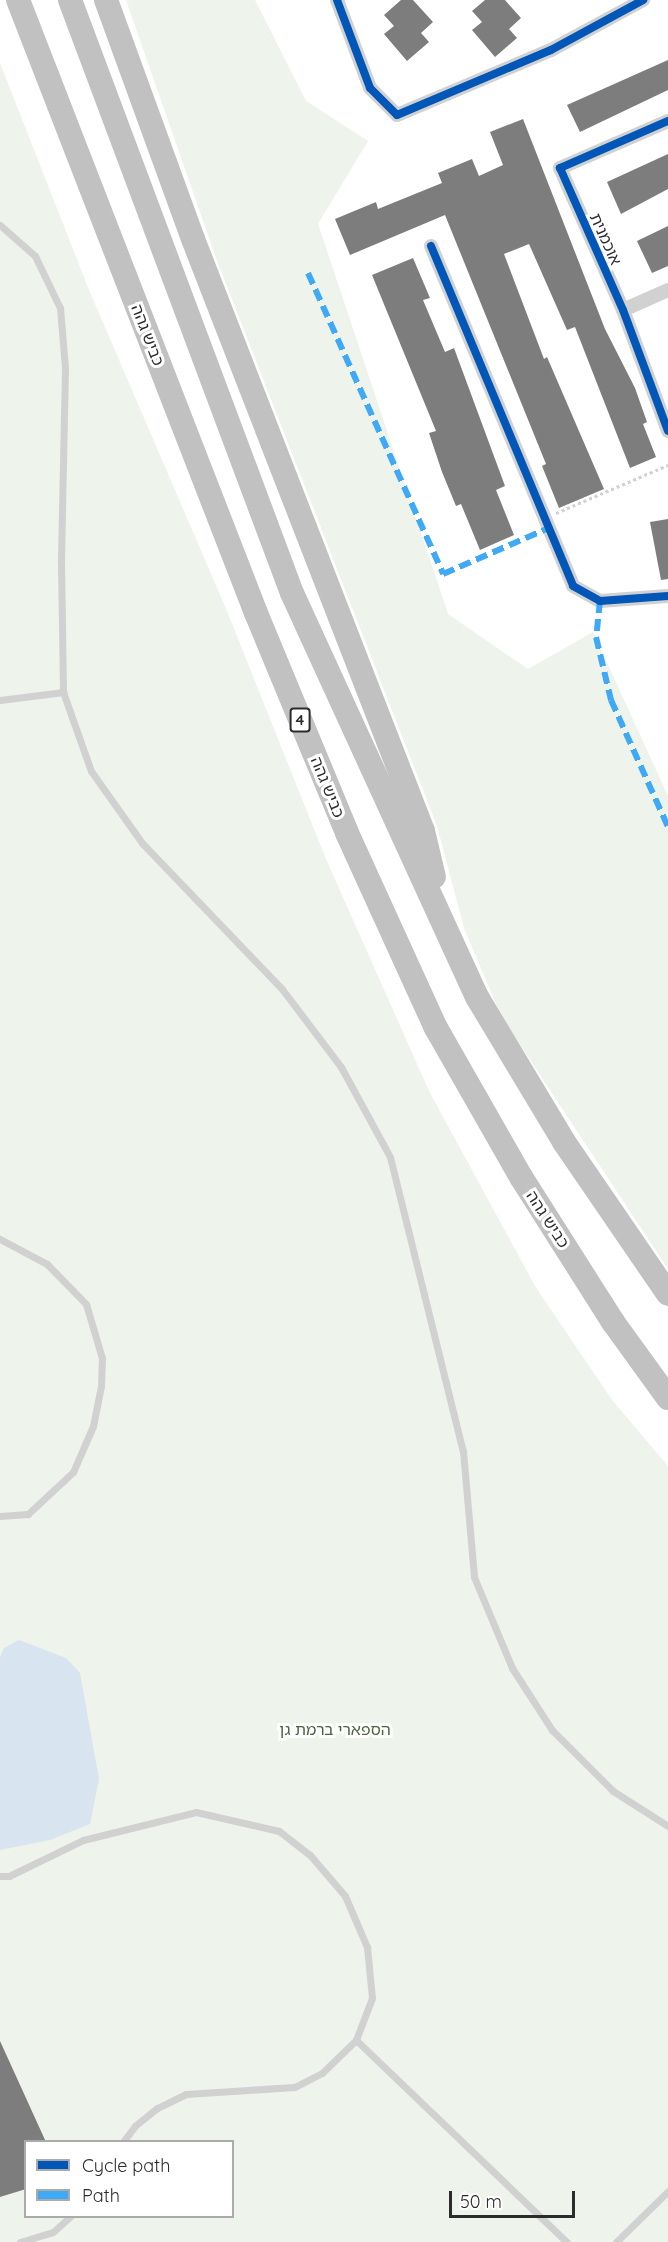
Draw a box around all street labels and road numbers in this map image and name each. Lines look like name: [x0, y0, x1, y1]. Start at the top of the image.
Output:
street label: אוכמנית: [586, 210, 626, 268]
street label: כביש גהה: [128, 302, 168, 368]
road number: 4: [290, 708, 310, 732]
street label: כביש גהה: [307, 754, 349, 820]
street label: כביש גהה: [522, 1187, 574, 1251]

